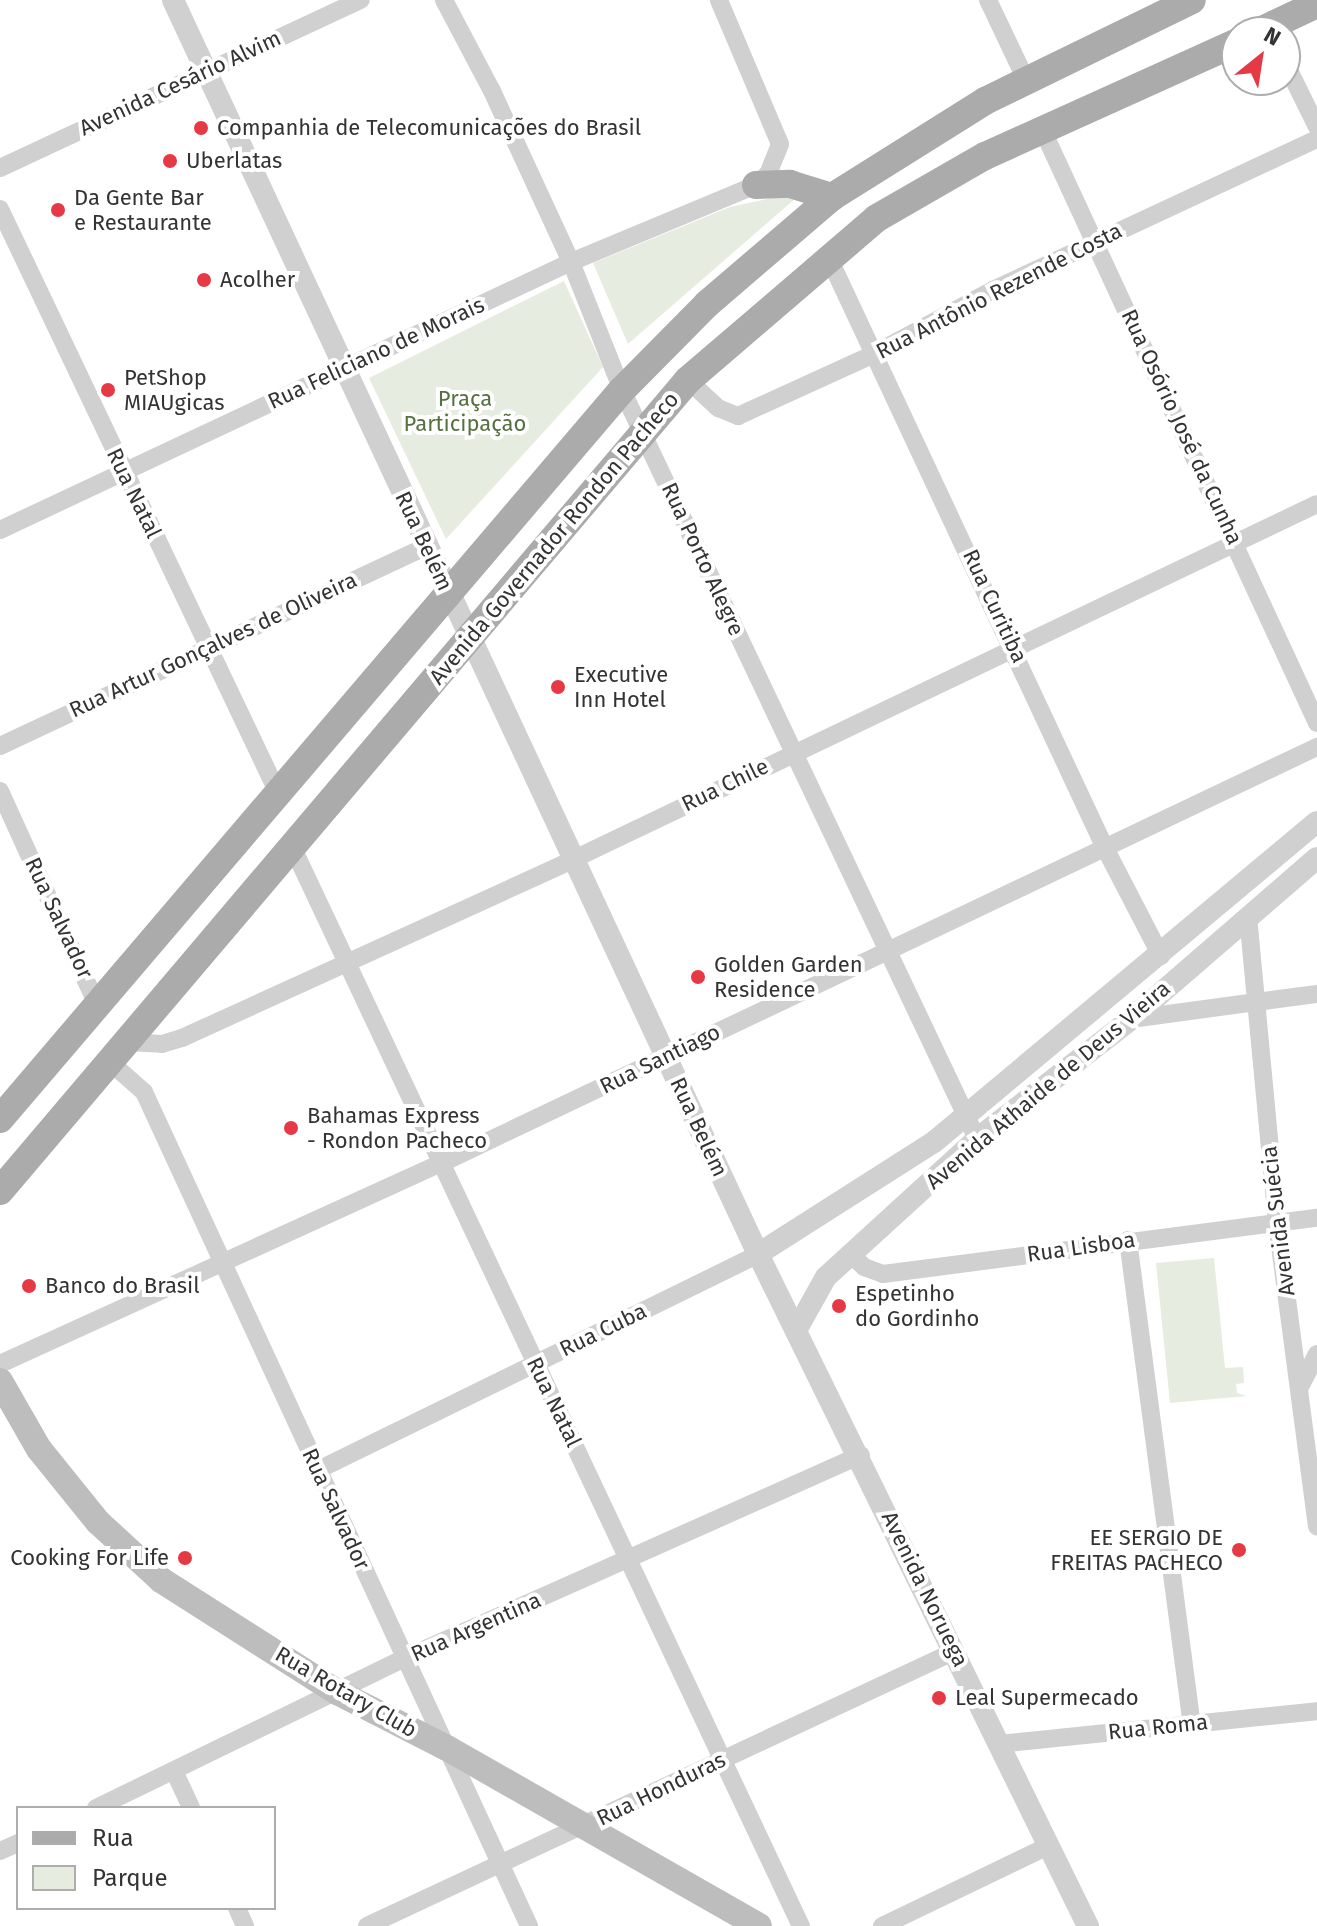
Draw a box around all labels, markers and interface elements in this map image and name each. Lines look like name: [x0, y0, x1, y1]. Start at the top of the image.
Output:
north arrow: [1221, 16, 1301, 96]
text: N: [1259, 21, 1285, 52]
street label: Avenida Cesário Alvim: [75, 25, 285, 141]
place label: Companhia de Telecomunicações do Brasil: [217, 115, 641, 141]
marker: Companhia de Telecomunicações do Brasil: [192, 119, 210, 137]
place label: Uberlatas: [186, 148, 282, 174]
marker: Uberlatas: [161, 152, 179, 170]
place label: Da Gente Bar e Restaurante: [74, 184, 212, 236]
marker: Da Gente Bar e Restaurante: [49, 201, 67, 219]
street label: Rua Antônio Rezende Costa: [872, 217, 1126, 365]
place label: Acolher: [220, 267, 295, 293]
marker: Acolher: [195, 271, 213, 289]
street label: Rua Feliciano de Morais: [263, 291, 489, 415]
street label: Rua Osório José da Cunha: [1116, 305, 1248, 549]
place label: PetShop MIAUgicas: [124, 364, 225, 416]
marker: PetShop MIAUgicas: [99, 381, 117, 399]
park label: Praça Participação: [404, 385, 526, 436]
street label: Avenida Governador Rondon Pacheco: [424, 386, 684, 690]
street label: Rua Natal: [101, 444, 167, 542]
street label: Rua Porto Alegre: [656, 478, 750, 640]
street label: Rua Belém: [390, 487, 458, 595]
street label: Rua Curitiba: [957, 545, 1033, 667]
street label: Rua Artur Gonçalves de Oliveira: [65, 567, 361, 723]
place label: Executive Inn Hotel: [574, 661, 668, 712]
marker: Executive Inn Hotel: [549, 678, 567, 696]
street label: Rua Chile: [677, 753, 773, 817]
street label: Rua Salvador: [19, 853, 99, 983]
place label: Golden Garden Residence: [714, 951, 863, 1002]
marker: Golden Garden Residence: [689, 968, 707, 986]
street label: Avenida Athaide de Deus Vieira: [921, 975, 1175, 1195]
street label: Rua Santiago: [596, 1019, 724, 1099]
street label: Rua Belém: [665, 1073, 733, 1181]
place label: Bahamas Express - Rondon Pacheco: [307, 1102, 487, 1154]
marker: Bahamas Express - Rondon Pacheco: [282, 1119, 300, 1137]
street label: Avenida Suécia: [1256, 1145, 1300, 1297]
street label: Rua Lisboa: [1025, 1226, 1137, 1268]
place label: Banco do Brasil: [45, 1273, 200, 1299]
marker: Banco do Brasil: [20, 1277, 38, 1295]
place label: Espetinho do Gordinho: [855, 1280, 979, 1332]
marker: Espetinho do Gordinho: [830, 1297, 848, 1315]
street label: Rua Cuba: [555, 1298, 651, 1362]
street label: Rua Natal: [521, 1353, 587, 1451]
street label: Rua Salvador: [296, 1444, 376, 1574]
street label: Avenida Noruega: [876, 1507, 974, 1671]
place label: EE SERGIO DE FREITAS PACHECO: [1050, 1524, 1223, 1576]
marker: EE SERGIO DE FREITAS PACHECO: [1230, 1541, 1248, 1559]
place label: Cooking For Life: [10, 1545, 169, 1571]
marker: Cooking For Life: [176, 1549, 194, 1567]
street label: Rua Argentina: [407, 1587, 545, 1667]
street label: Rua Rotary Club: [271, 1641, 421, 1743]
place label: Leal Supermecado: [955, 1685, 1139, 1711]
marker: Leal Supermecado: [930, 1689, 948, 1707]
street label: Rua Roma: [1107, 1709, 1209, 1745]
street label: Rua Honduras: [592, 1746, 730, 1832]
legend: [16, 1806, 276, 1910]
text: Rua: [92, 1824, 134, 1852]
text: Parque: [92, 1864, 168, 1892]

